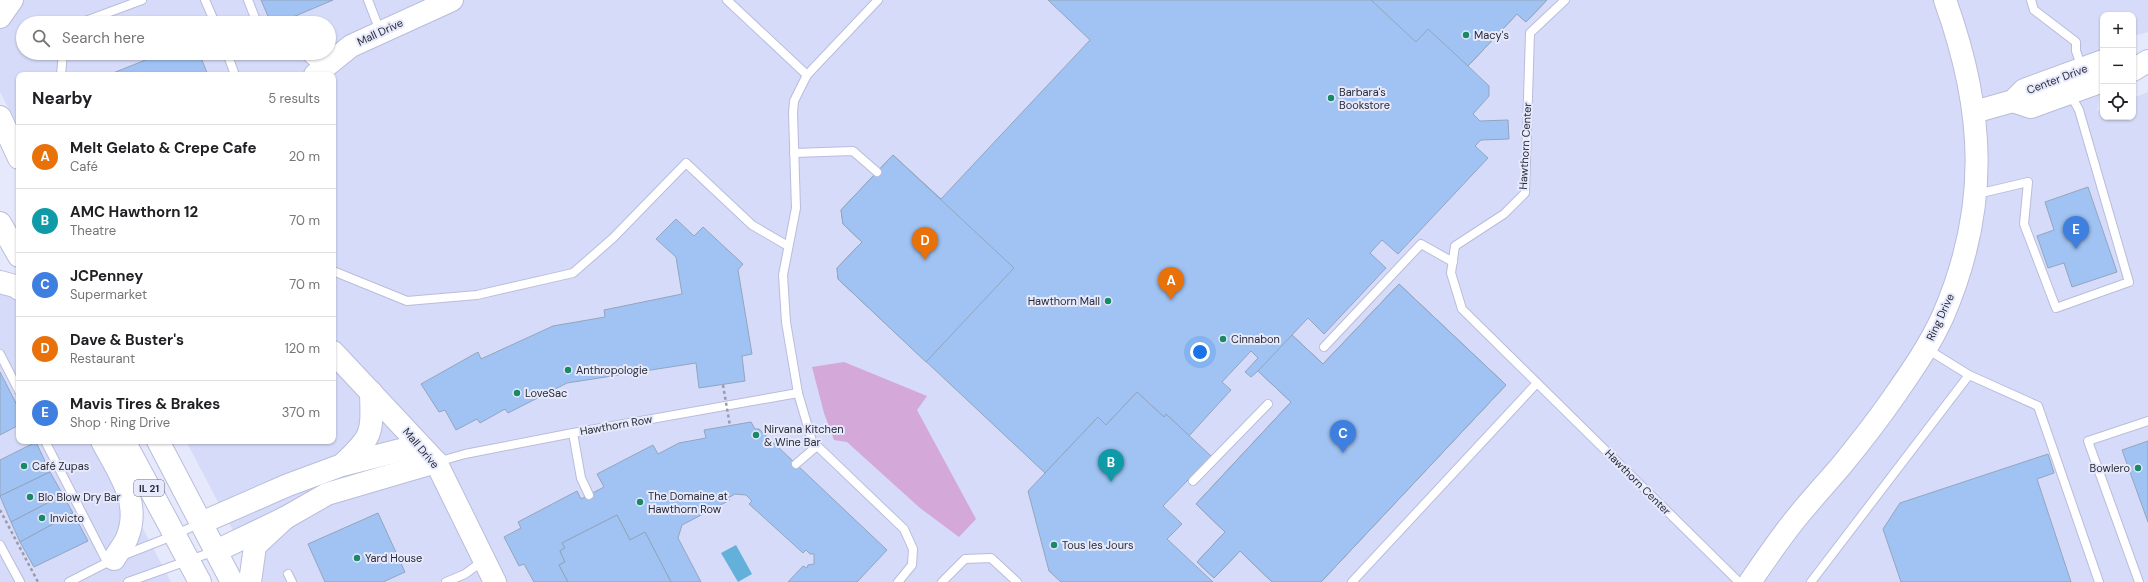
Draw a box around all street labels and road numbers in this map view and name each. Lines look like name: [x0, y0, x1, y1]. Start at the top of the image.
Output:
street label: Mall Drive: [355, 15, 405, 49]
street label: Center Drive: [2025, 61, 2089, 97]
street label: Hawthorn Center: [1516, 102, 1534, 190]
street label: Ring Drive: [1923, 291, 1957, 343]
street label: Hawthorn Row: [579, 412, 654, 438]
street label: Mall Drive: [400, 425, 442, 471]
street label: Hawthorn Center: [1602, 446, 1674, 518]
road number: IL 21: [134, 480, 164, 496]

